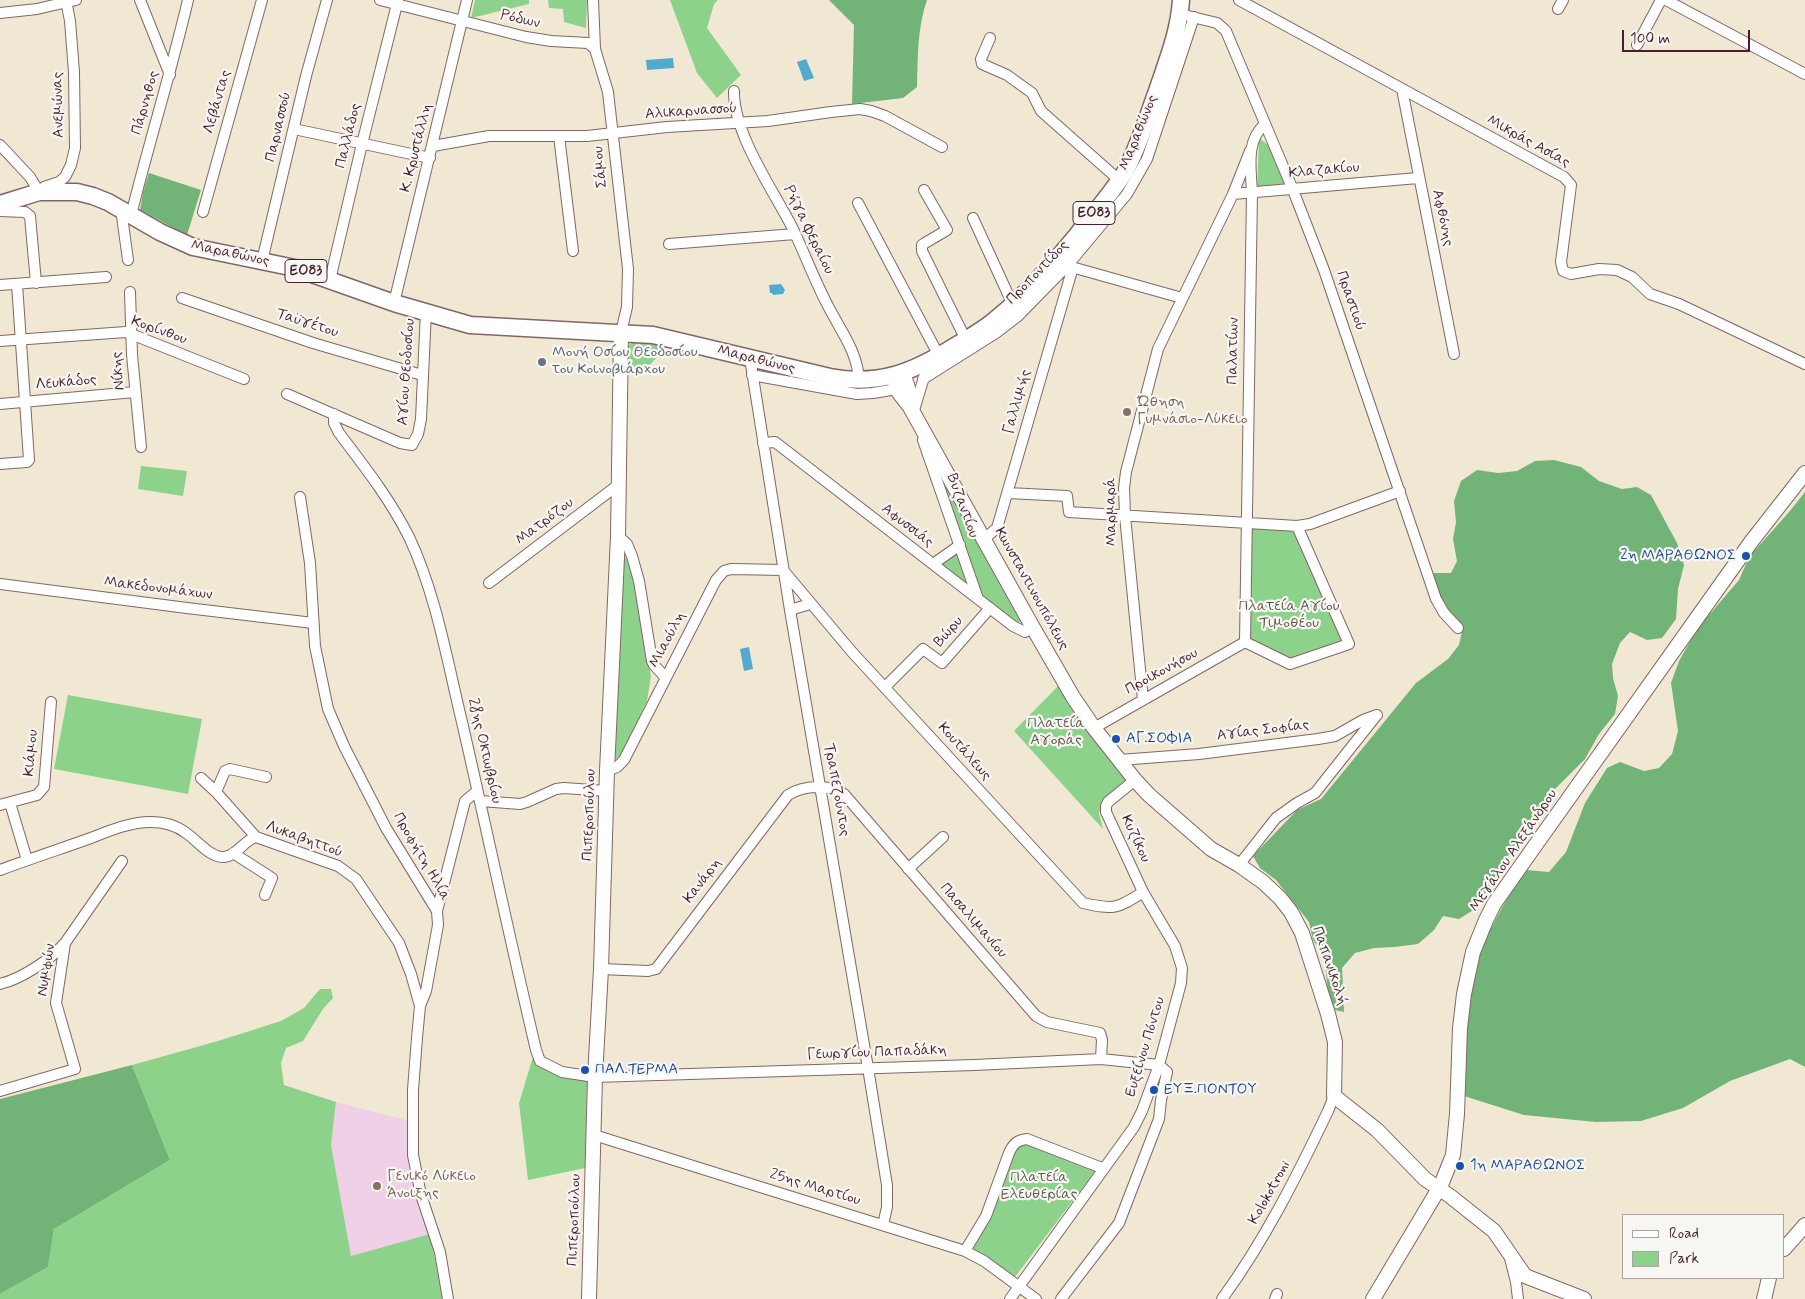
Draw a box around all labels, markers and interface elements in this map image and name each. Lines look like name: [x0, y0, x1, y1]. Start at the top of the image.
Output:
street label: Ρόδων: [498, 7, 542, 33]
scale bar: [1625, 20, 1752, 52]
text: 100 m: [1630, 29, 1670, 49]
street label: Λεβάντας: [200, 68, 236, 136]
street label: Πάρνηθος: [128, 69, 164, 137]
street label: Ανεμώνας: [49, 72, 69, 138]
street label: Παρνασσού: [262, 90, 296, 164]
street label: Μαραθώνος: [1116, 93, 1162, 173]
street label: Αλικαρνασσού: [644, 100, 738, 124]
street label: Παλλάδος: [332, 102, 366, 170]
street label: Κ. Κρυστάλλη: [397, 102, 437, 194]
street label: Μικράς Ασίας: [1483, 112, 1573, 172]
street label: Σάμου: [590, 145, 612, 189]
street label: Κλαζακίου: [1288, 159, 1360, 183]
street label: Ρήγα Φεραίου: [779, 183, 837, 277]
street label: Αφθόνης: [1427, 188, 1457, 248]
road number: ΕΟ83: [1073, 202, 1115, 224]
street label: Μαραθώνος: [189, 237, 271, 271]
street label: Προποντίδος: [1003, 237, 1073, 309]
road number: ΕΟ83: [285, 260, 327, 282]
street label: Πραστιού: [1331, 269, 1369, 333]
street label: Ταϋγέτου: [274, 306, 340, 342]
street label: Κορίνθου: [129, 313, 189, 349]
street label: Παλατίων: [1224, 317, 1244, 385]
street label: Αγίου Θεοδοσίου: [394, 318, 420, 426]
street label: Μαραθώνος: [715, 342, 797, 378]
place label: Μονή Οσίου Θεοδοσίου του Κοινοβιάρχου: [552, 344, 697, 379]
street label: Νίκης: [108, 351, 130, 391]
marker: Μονή Οσίου Θεοδοσίου του Κοινοβιάρχου: [536, 356, 548, 368]
street label: Γαλλιμής: [1000, 368, 1036, 436]
street label: Λευκάδος: [35, 371, 97, 395]
place label: Ώθηση Γυμνάσιο-Λύκειο: [1137, 394, 1247, 429]
marker: Ώθηση Γυμνάσιο-Λύκειο: [1121, 406, 1133, 418]
street label: Βυζαντίου: [942, 471, 982, 541]
street label: Μαρμαρά: [1102, 477, 1122, 547]
street label: Ματρόζου: [512, 494, 578, 550]
street label: Αφυσσιάς: [877, 500, 937, 552]
street label: Κωνσταντινουπόλεως: [990, 525, 1072, 653]
place label: 2η ΜΑΡΑΘΩΝΟΣ: [1620, 547, 1736, 565]
marker: 2η ΜΑΡΑΘΩΝΟΣ: [1740, 550, 1752, 562]
street label: Μακεδονομάχων: [103, 573, 213, 605]
park label: Πλατεία Αγίου Τιμοθέου: [1239, 598, 1339, 633]
street label: Μιαούλη: [646, 609, 690, 671]
street label: Βώρυ: [931, 613, 967, 651]
street label: Προικονήσου: [1122, 645, 1202, 699]
street label: 28ης Οκτωβρίου: [463, 697, 505, 805]
park label: Πλατεία Αγοράς: [1027, 715, 1085, 750]
street label: Αγίας Σοφίας: [1216, 716, 1310, 746]
street label: Κουτάλεως: [933, 719, 995, 785]
street label: Κιάμου: [21, 729, 43, 777]
place label: ΑΓ.ΣΟΦΙΑ: [1126, 730, 1192, 748]
marker: ΑΓ.ΣΟΦΙΑ: [1110, 733, 1122, 745]
street label: Τραπεζούντος: [819, 742, 853, 838]
street label: Πιπεροπούλου: [579, 768, 601, 862]
street label: Μεγάλου Αλεξάνδρου: [1466, 786, 1562, 916]
street label: Προφήτη Ηλία: [388, 810, 454, 904]
street label: Κυζίκου: [1116, 812, 1154, 866]
street label: Λυκαβηττού: [263, 818, 345, 862]
street label: Κανάρη: [680, 855, 726, 907]
street label: Πασαλιμανίου: [935, 880, 1011, 962]
street label: Παπανικολή: [1307, 924, 1351, 1008]
street label: Νυμφών: [34, 942, 60, 998]
street label: Ευξείνου Πόντου: [1122, 995, 1170, 1099]
street label: Γεωργίου Παπαδάκη: [807, 1042, 947, 1064]
place label: ΠΑΛ.ΤΕΡΜΑ: [595, 1061, 678, 1079]
marker: ΠΑΛ.ΤΕΡΜΑ: [579, 1064, 591, 1076]
place label: ΕΥΞ.ΠΟΝΤΟΥ: [1164, 1081, 1257, 1099]
marker: ΕΥΞ.ΠΟΝΤΟΥ: [1148, 1084, 1160, 1096]
place label: 1η ΜΑΡΑΘΩΝΟΣ: [1470, 1157, 1585, 1175]
street label: Kolokotroni: [1245, 1158, 1295, 1228]
marker: 1η ΜΑΡΑΘΩΝΟΣ: [1454, 1160, 1466, 1172]
street label: 25ης Μαρτίου: [767, 1166, 863, 1210]
place label: Γενικό Λύκειο Άνοιξης: [387, 1168, 476, 1203]
park label: Πλατεία Ελευθερίας: [1001, 1169, 1077, 1204]
street label: Πιπεροπούλου: [564, 1173, 586, 1267]
marker: Γενικό Λύκειο Άνοιξης: [371, 1180, 383, 1192]
legend: [1622, 1214, 1785, 1279]
text: Road: [1669, 1224, 1699, 1244]
text: Park: [1669, 1249, 1699, 1269]

